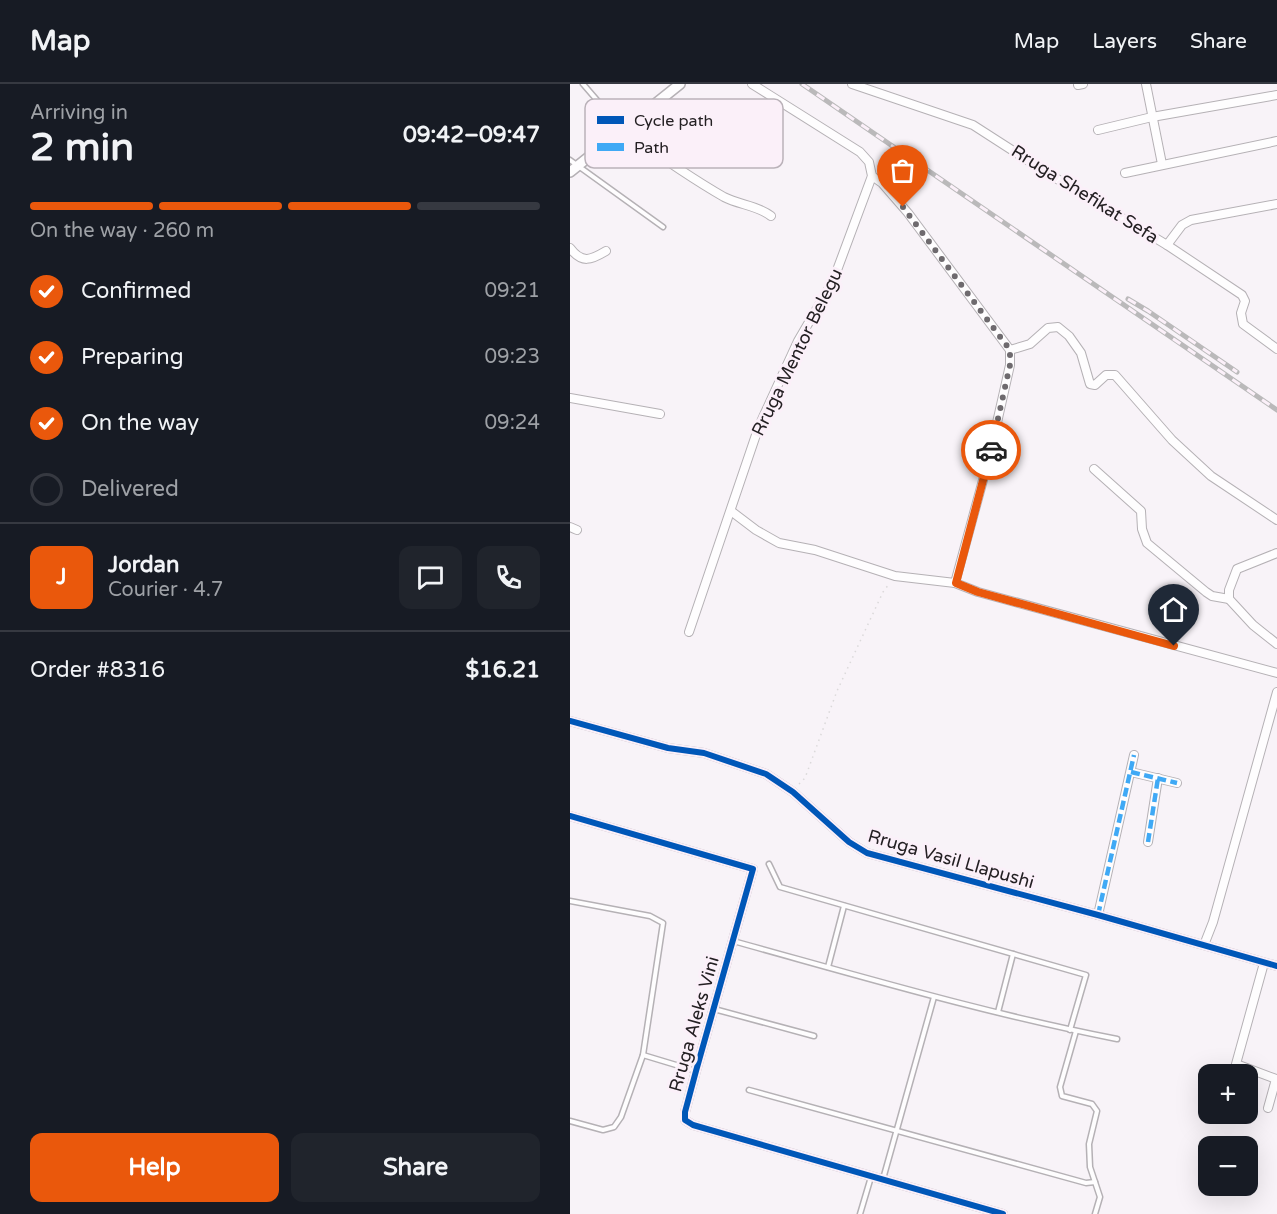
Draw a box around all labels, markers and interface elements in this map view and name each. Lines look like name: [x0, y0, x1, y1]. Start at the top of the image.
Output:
text: Map: [30, 24, 90, 58]
text: Map: [1014, 29, 1059, 54]
text: Layers: [1092, 29, 1157, 54]
text: Share: [1190, 29, 1247, 54]
legend: [585, 99, 783, 168]
text: Arriving in: [30, 101, 128, 125]
text: Cycle path: [634, 111, 713, 131]
text: 09:42–09:47: [403, 122, 540, 148]
text: 2 min: [30, 124, 134, 171]
text: Path: [634, 138, 669, 158]
street label: Rruga Shefikat Sefa: [1007, 140, 1163, 248]
pin: [877, 145, 928, 207]
icon: bag: [886, 154, 919, 187]
text: On the way · 260 m: [30, 219, 214, 243]
street label: Rruga Mentor Belegu: [747, 265, 847, 439]
icon: check: [30, 275, 63, 308]
text: Confirmed: [81, 278, 191, 304]
text: 09:21: [485, 279, 540, 303]
icon: check: [30, 341, 63, 374]
text: Preparing: [81, 344, 184, 370]
text: 09:23: [485, 345, 540, 369]
icon: check: [30, 407, 63, 440]
text: On the way: [81, 410, 199, 436]
text: 09:24: [485, 411, 540, 435]
courier: [961, 420, 1021, 480]
icon: car: [975, 434, 1008, 467]
text: Delivered: [81, 476, 179, 502]
button: chat: [399, 546, 462, 609]
button: phone: [477, 546, 540, 609]
text: Jordan: [108, 552, 179, 578]
text: J: [56, 564, 67, 590]
text: Courier · 4.7: [108, 578, 223, 602]
pin: [1148, 584, 1199, 646]
icon: home: [1157, 593, 1190, 626]
text: Order #8316: [30, 657, 165, 683]
text: $16.21: [465, 657, 540, 683]
street label: Rruga Vasil Llapushi: [865, 825, 1037, 893]
street label: Rruga Aleks Vini: [664, 954, 724, 1094]
map controls: [1198, 1064, 1258, 1196]
button: +: [1198, 1064, 1258, 1124]
button: Help: [30, 1133, 279, 1202]
button: Share: [291, 1133, 540, 1202]
button: −: [1198, 1136, 1258, 1196]

